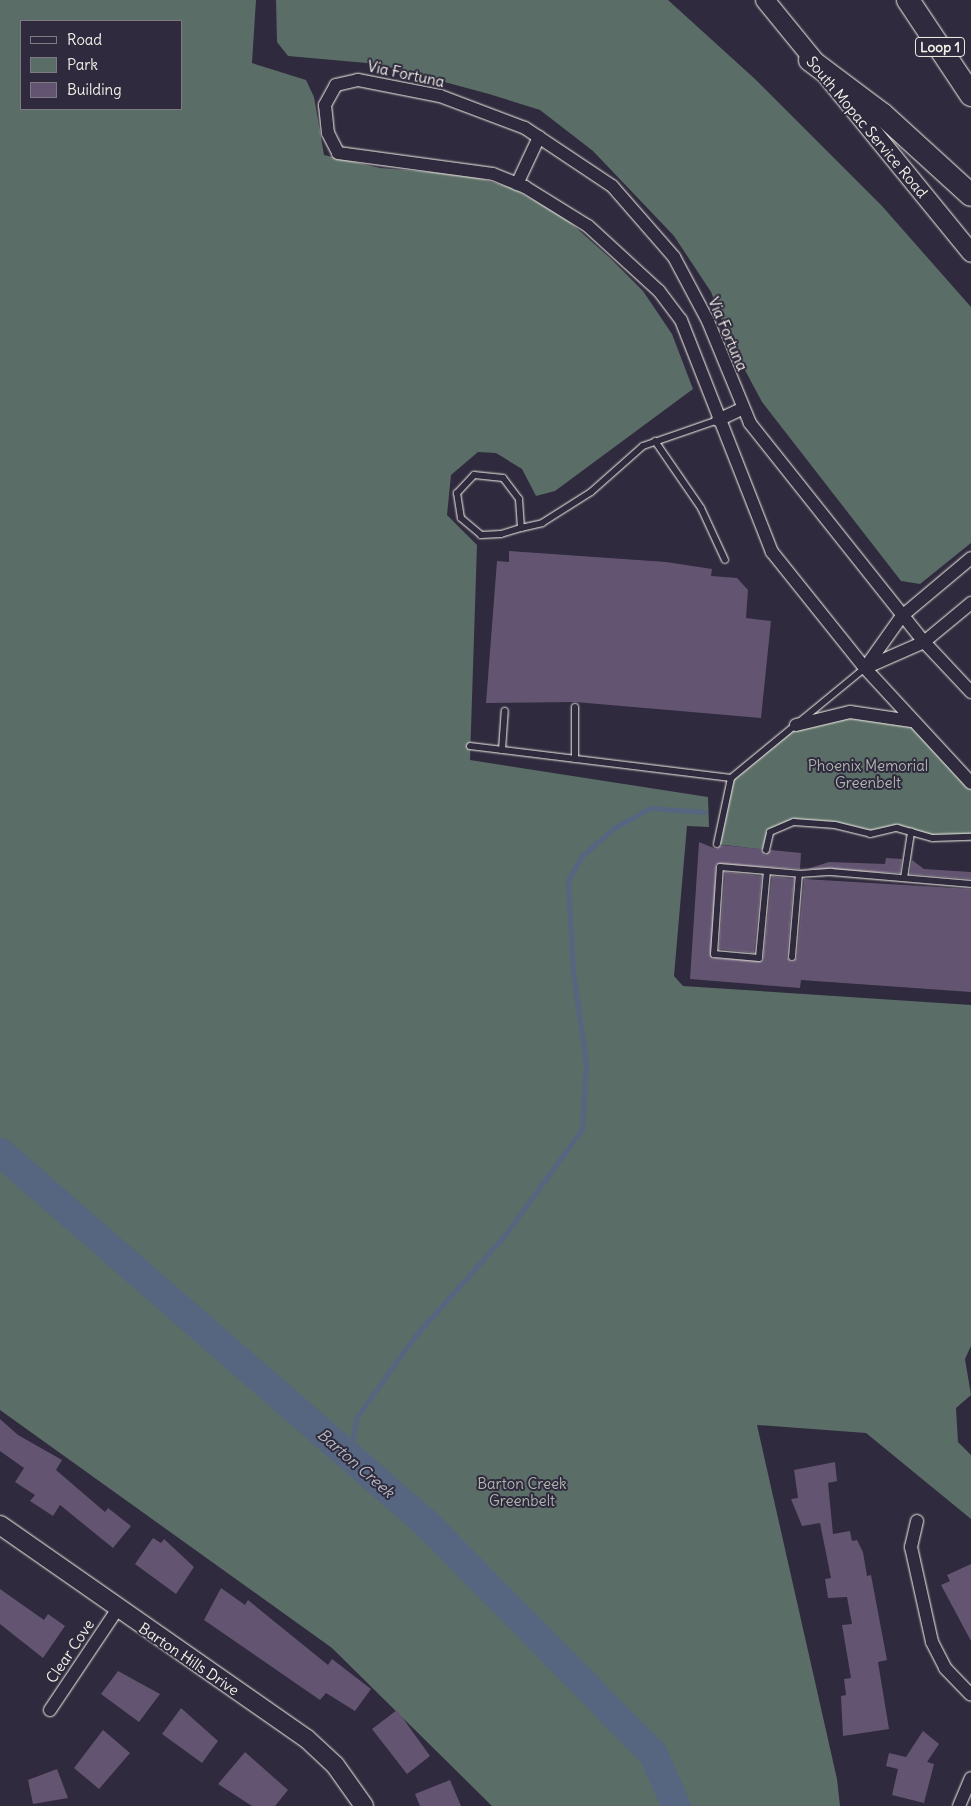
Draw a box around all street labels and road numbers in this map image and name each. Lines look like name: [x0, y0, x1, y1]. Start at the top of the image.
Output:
road number: Loop 1: [914, 36, 966, 58]
street label: South Mopac Service Road: [803, 53, 931, 201]
street label: Via Fortuna: [366, 57, 446, 91]
street label: Via Fortuna: [704, 294, 752, 374]
street label: Clear Cove: [42, 1616, 98, 1686]
street label: Barton Hills Drive: [135, 1619, 243, 1699]

